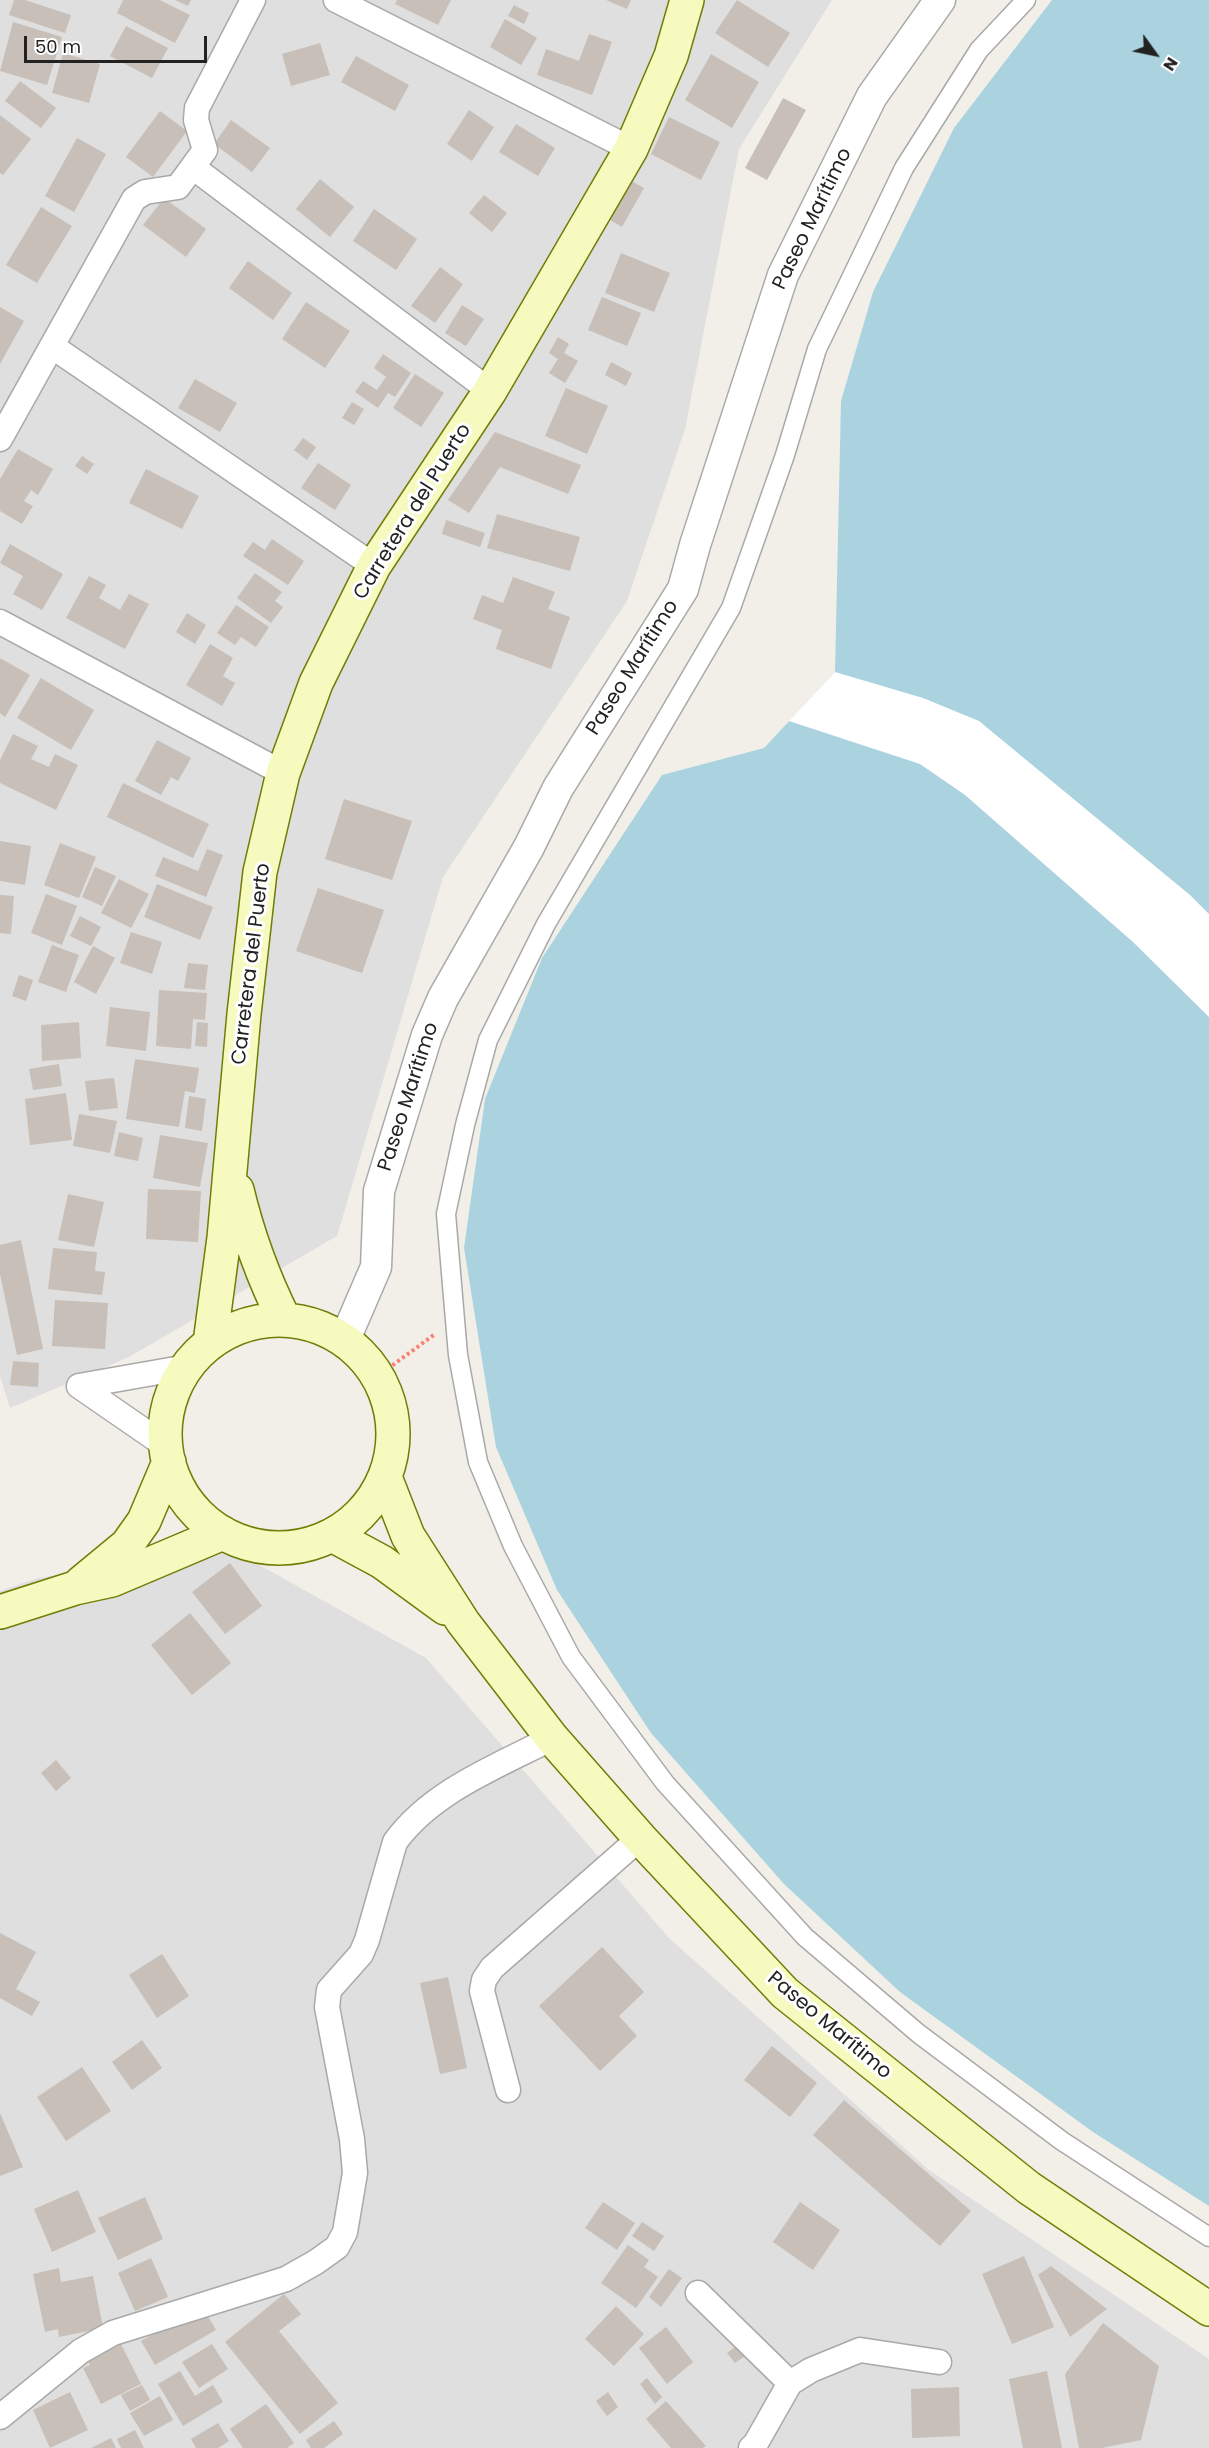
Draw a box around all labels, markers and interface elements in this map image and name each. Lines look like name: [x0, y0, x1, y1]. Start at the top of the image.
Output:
scale bar: [27, 24, 210, 62]
north arrow: [1125, 24, 1185, 84]
text: 50 m: [35, 34, 81, 59]
text: N: [1158, 53, 1183, 75]
street label: Paseo Marítimo: [768, 144, 858, 294]
street label: Carretera del Puerto: [349, 420, 477, 604]
street label: Paseo Marítimo: [582, 596, 684, 740]
street label: Carretera del Puerto: [228, 862, 276, 1066]
street label: Paseo Marítimo: [374, 1020, 444, 1174]
street label: Paseo Marítimo: [762, 1967, 896, 2085]

